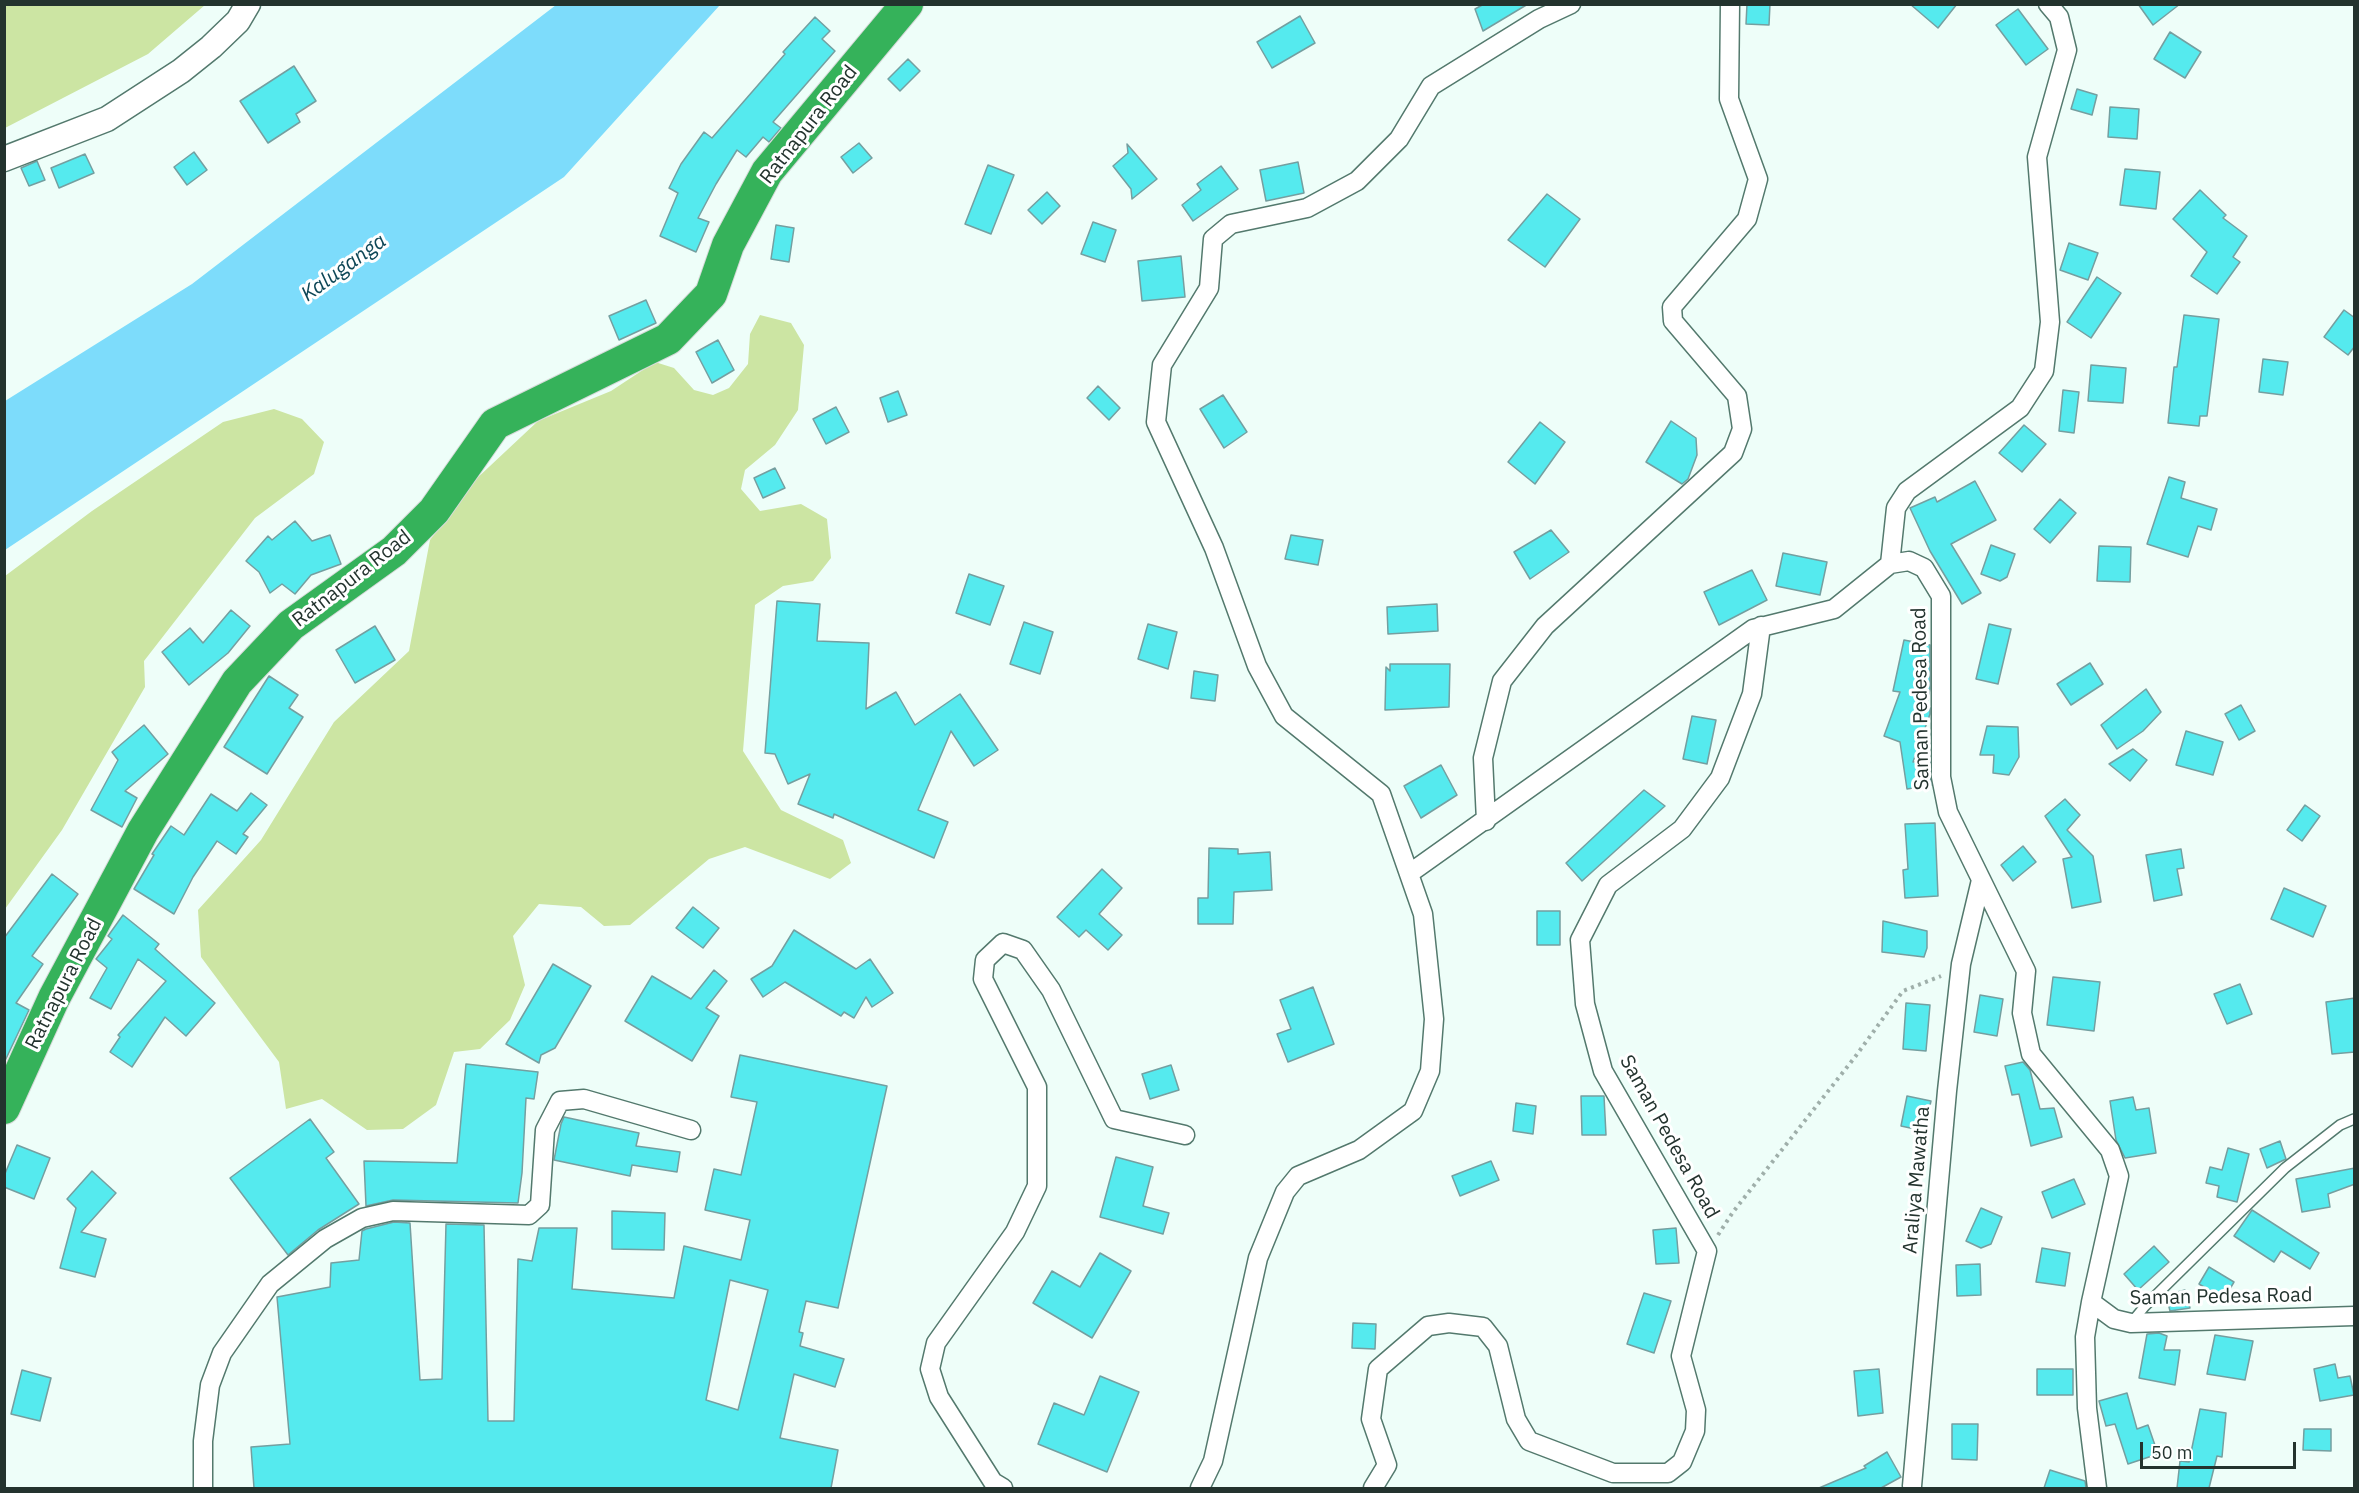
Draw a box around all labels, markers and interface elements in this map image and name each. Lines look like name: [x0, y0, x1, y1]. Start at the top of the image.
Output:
street label: Ratnapura Road: [755, 61, 863, 189]
water label: Kaluganga: [296, 229, 392, 307]
street label: Ratnapura Road: [288, 525, 416, 633]
street label: Saman Pedesa Road: [1907, 607, 1935, 791]
street label: Ratnapura Road: [21, 914, 107, 1054]
street label: Saman Pedesa Road: [1614, 1051, 1724, 1223]
street label: Araliya Mawatha: [1899, 1105, 1935, 1255]
street label: Saman Pedesa Road: [2129, 1283, 2313, 1311]
scale bar: [2143, 1430, 2299, 1468]
text: 50 m: [2151, 1441, 2193, 1464]

